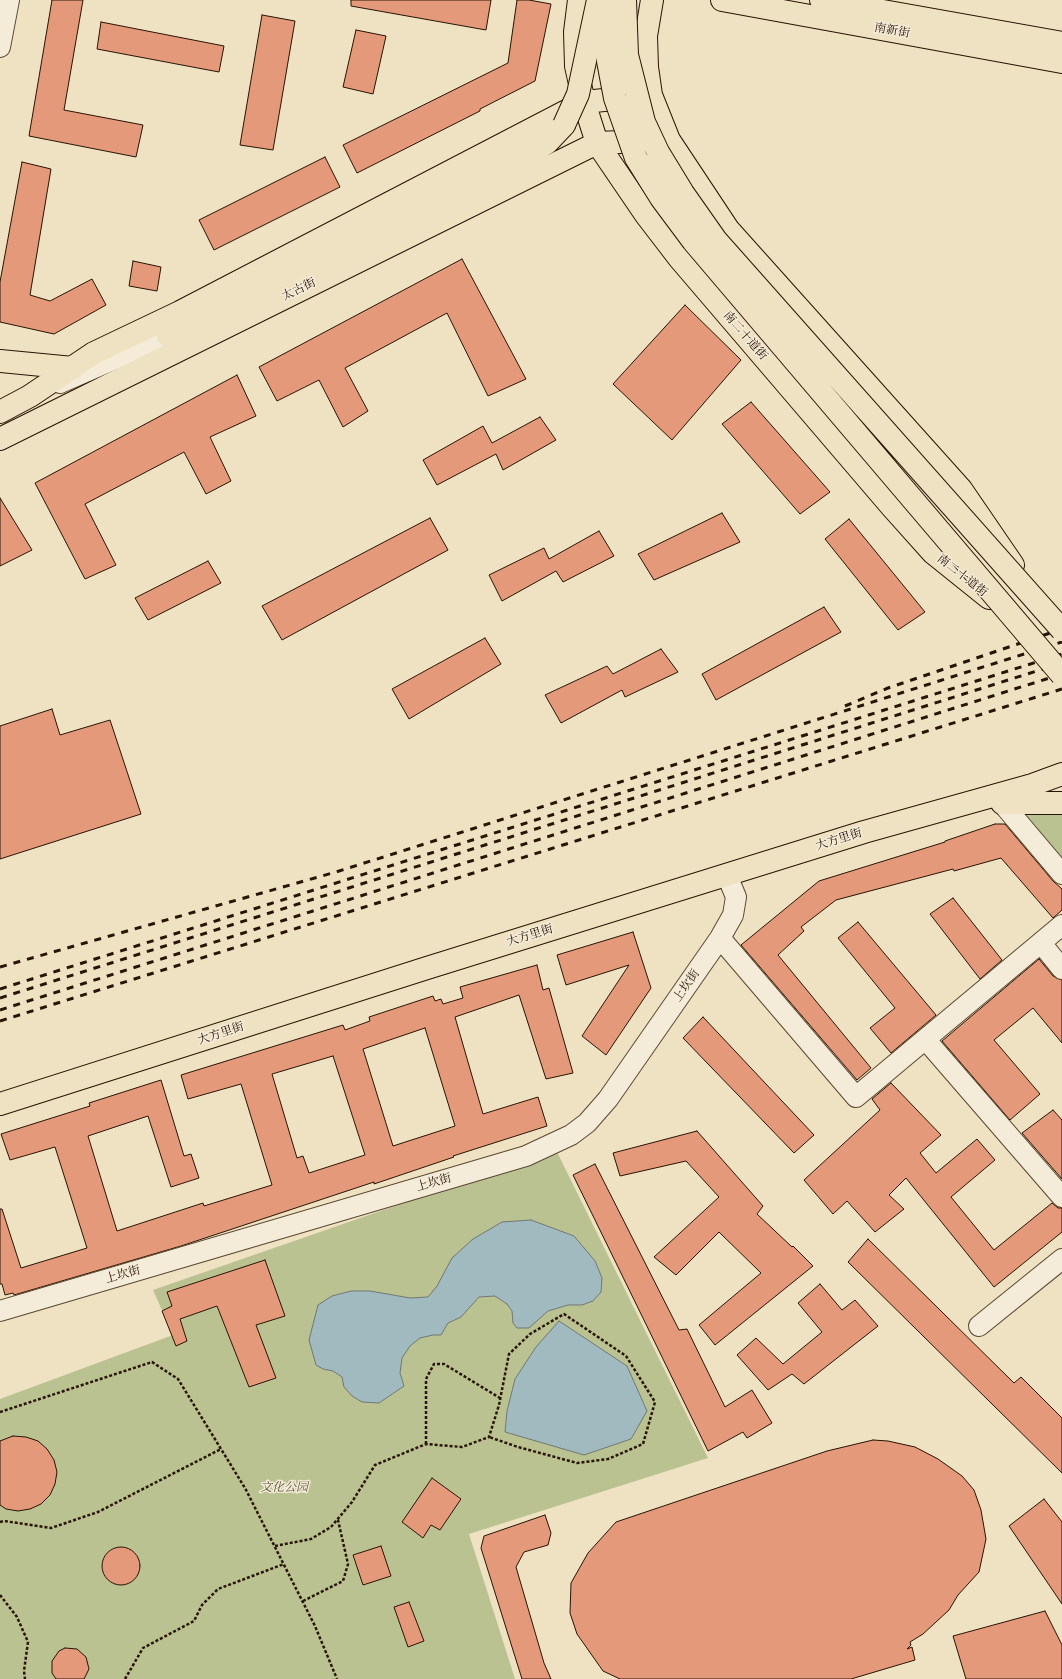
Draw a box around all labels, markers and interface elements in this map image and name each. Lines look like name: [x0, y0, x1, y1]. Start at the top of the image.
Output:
street label: 南新街: [873, 21, 911, 41]
street label: 太古街: [280, 276, 318, 304]
street label: 南二十道街: [720, 309, 770, 363]
street label: 南二十道街: [934, 552, 990, 600]
street label: 大方里街: [814, 826, 864, 854]
street label: 大方里街: [505, 922, 555, 950]
street label: 上坎街: [671, 967, 703, 1005]
street label: 大方里街: [196, 1020, 246, 1048]
street label: 上坎街: [415, 1171, 453, 1195]
street label: 上坎街: [104, 1263, 142, 1287]
park label: 文化公园: [260, 1481, 308, 1495]

